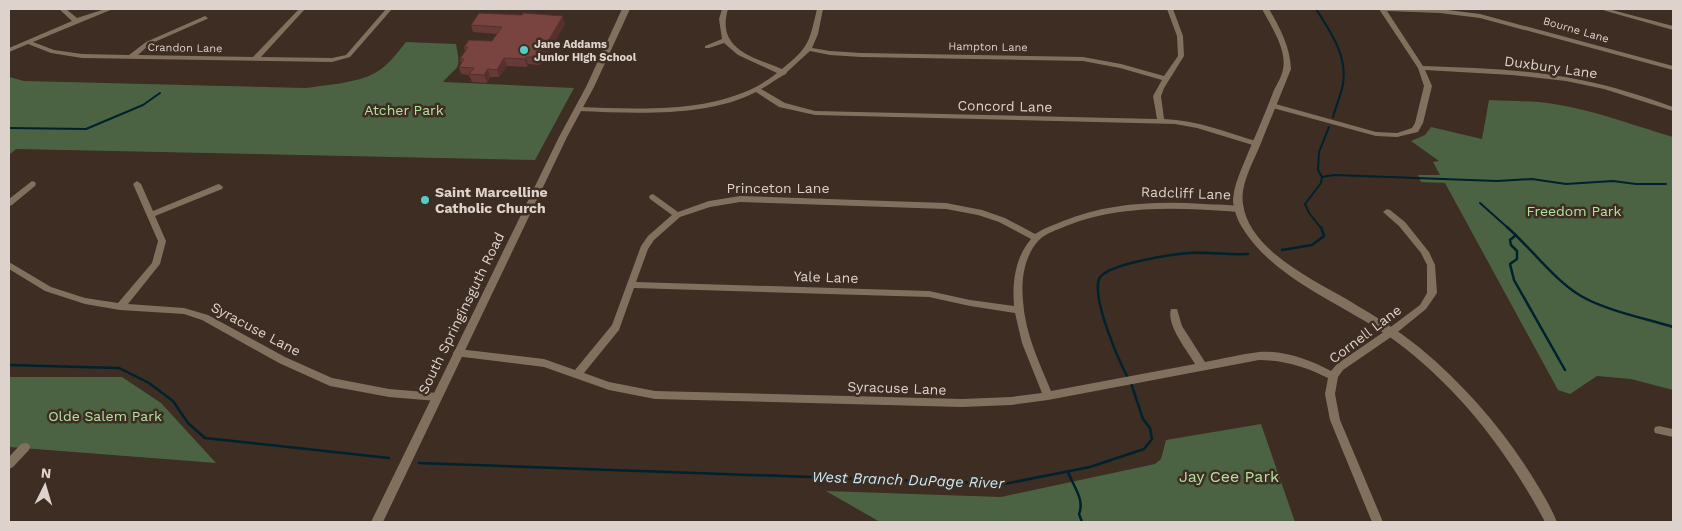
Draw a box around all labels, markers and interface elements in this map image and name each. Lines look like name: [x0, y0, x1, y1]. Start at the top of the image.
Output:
street label: Bourne Lane: [1542, 14, 1610, 46]
place label: Jane Addams Junior High School: [534, 38, 637, 64]
street label: Hampton Lane: [948, 40, 1028, 54]
street label: Crandon Lane: [147, 41, 223, 55]
marker: Jane Addams Junior High School: [518, 44, 530, 56]
street label: Duxbury Lane: [1503, 53, 1599, 81]
street label: Concord Lane: [957, 97, 1053, 115]
park label: Atcher Park: [364, 102, 444, 118]
street label: Princeton Lane: [726, 180, 830, 196]
street label: Radcliff Lane: [1141, 183, 1231, 203]
place label: Saint Marcelline Catholic Church: [435, 184, 548, 216]
marker: Saint Marcelline Catholic Church: [419, 194, 431, 206]
park label: Freedom Park: [1526, 203, 1622, 219]
street label: South Springinsguth Road: [415, 230, 507, 396]
street label: Yale Lane: [793, 268, 859, 286]
street label: Syracuse Lane: [209, 299, 303, 359]
street label: Cornell Lane: [1326, 302, 1404, 366]
street label: Syracuse Lane: [847, 378, 947, 398]
park label: Olde Salem Park: [48, 408, 162, 424]
north arrow: [20, 461, 70, 511]
text: N: [40, 465, 52, 481]
park label: Jay Cee Park: [1179, 467, 1279, 486]
water label: West Branch DuPage River: [812, 468, 1006, 492]

